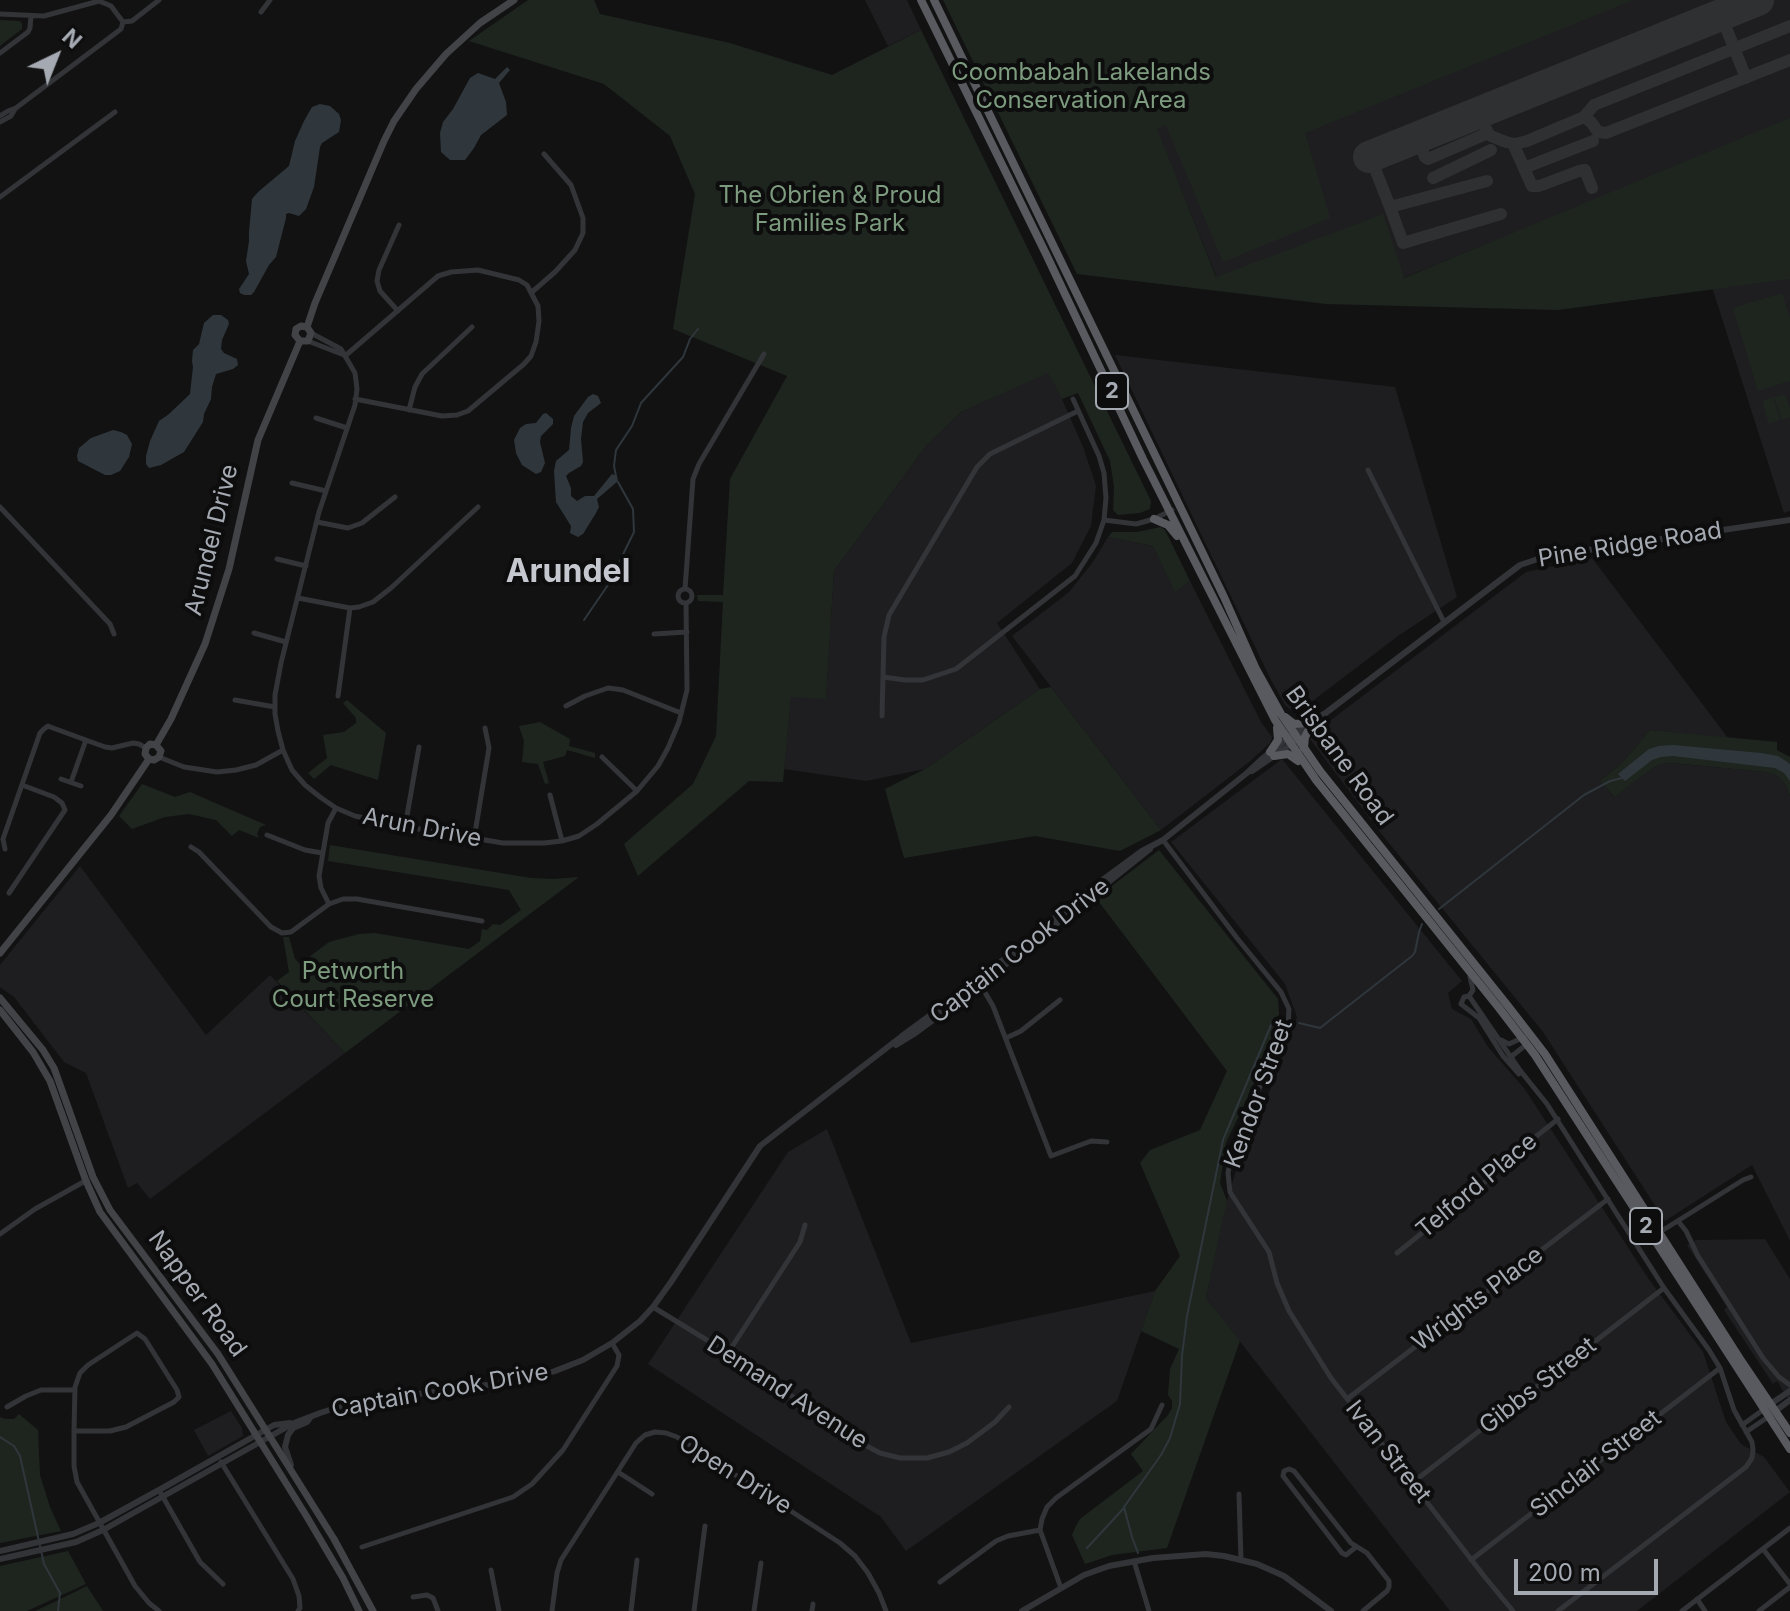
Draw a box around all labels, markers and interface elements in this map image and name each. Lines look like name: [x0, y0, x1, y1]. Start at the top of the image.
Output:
north arrow: [16, 16, 96, 96]
text: N: [57, 23, 87, 54]
park label: Coombabah Lakelands Conservation Area: [951, 59, 1211, 115]
park label: The Obrien & Proud Families Park: [718, 182, 942, 238]
road number: 2: [1096, 373, 1128, 409]
street label: Arundel Drive: [179, 461, 245, 619]
street label: Pine Ridge Road: [1536, 516, 1724, 574]
district label: Arundel: [506, 553, 630, 591]
street label: Brisbane Road: [1279, 681, 1399, 831]
street label: Arun Drive: [360, 802, 484, 854]
street label: Captain Cook Drive: [925, 872, 1115, 1030]
park label: Petworth Court Reserve: [272, 958, 434, 1014]
street label: Kendor Street: [1219, 1016, 1299, 1172]
street label: Telford Place: [1411, 1127, 1543, 1245]
road number: 2: [1630, 1208, 1662, 1244]
street label: Napper Road: [142, 1225, 252, 1363]
street label: Wrights Place: [1407, 1240, 1549, 1358]
street label: Demand Avenue: [701, 1330, 873, 1456]
street label: Gibbs Street: [1474, 1331, 1602, 1441]
street label: Captain Cook Drive: [329, 1358, 551, 1424]
street label: Ivan Street: [1339, 1395, 1437, 1509]
street label: Sinclair Street: [1525, 1404, 1667, 1524]
street label: Open Drive: [673, 1429, 797, 1521]
scale bar: [1518, 1543, 1662, 1593]
text: 200 m: [1528, 1558, 1601, 1587]

